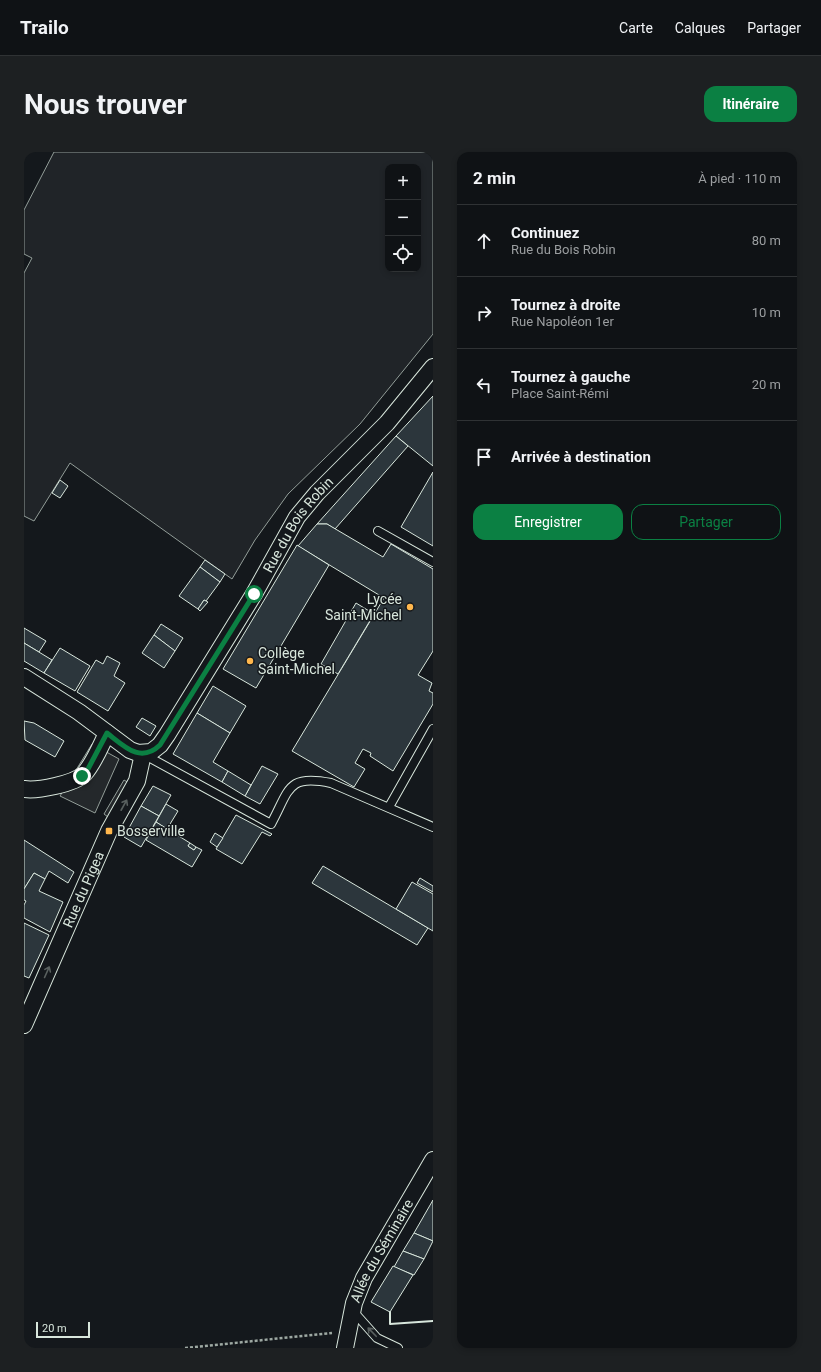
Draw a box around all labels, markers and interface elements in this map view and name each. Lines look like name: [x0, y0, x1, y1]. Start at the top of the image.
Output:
text: Trailo: [20, 16, 69, 39]
text: Carte: [619, 20, 653, 36]
text: Calques: [675, 20, 725, 36]
text: Partager: [747, 20, 801, 36]
button: Itinéraire: [704, 86, 797, 122]
text: Nous trouver: [24, 88, 187, 121]
map controls: [385, 164, 421, 272]
button: +: [385, 164, 421, 200]
text: 2 min: [473, 168, 516, 188]
text: À pied · 110 m: [698, 171, 781, 186]
button: −: [385, 200, 421, 236]
text: Continuez: [511, 224, 579, 242]
icon: ahead: [473, 230, 495, 252]
text: 80 m: [752, 233, 781, 248]
button: locate: [385, 236, 421, 272]
text: Rue du Bois Robin: [511, 242, 616, 257]
text: Tournez à droite: [511, 296, 620, 314]
icon: right: [473, 302, 495, 324]
text: 10 m: [752, 305, 781, 320]
text: Rue Napoléon 1er: [511, 314, 614, 329]
text: Tournez à gauche: [511, 368, 630, 386]
icon: left: [473, 374, 495, 396]
text: 20 m: [752, 377, 781, 392]
text: Place Saint-Rémi: [511, 386, 609, 401]
icon: arrive: [473, 446, 495, 468]
text: Arrivée à destination: [511, 448, 651, 466]
street label: Rue du Bois Robin: [260, 474, 336, 575]
button: Enregistrer: [473, 504, 623, 540]
button: Partager: [631, 504, 781, 540]
route start: [245, 585, 263, 603]
place label: Lycée Saint-Michel: [325, 591, 402, 623]
marker: Lycée Saint-Michel: [405, 602, 415, 612]
place label: Collège Saint-Michel: [258, 645, 335, 677]
marker: Collège Saint-Michel: [245, 656, 255, 666]
route end: [73, 767, 91, 785]
one-way arrow: [120, 799, 128, 811]
place label: Bosserville: [117, 823, 185, 839]
marker: Bosserville: [104, 826, 114, 836]
street label: Rue du Pigea: [60, 849, 107, 930]
one-way arrow: [44, 967, 51, 979]
street label: Allée du Séminaire: [347, 1196, 416, 1305]
scale bar: [36, 1320, 90, 1339]
text: 20 m: [42, 1322, 67, 1335]
one-way arrow: [367, 1327, 377, 1337]

